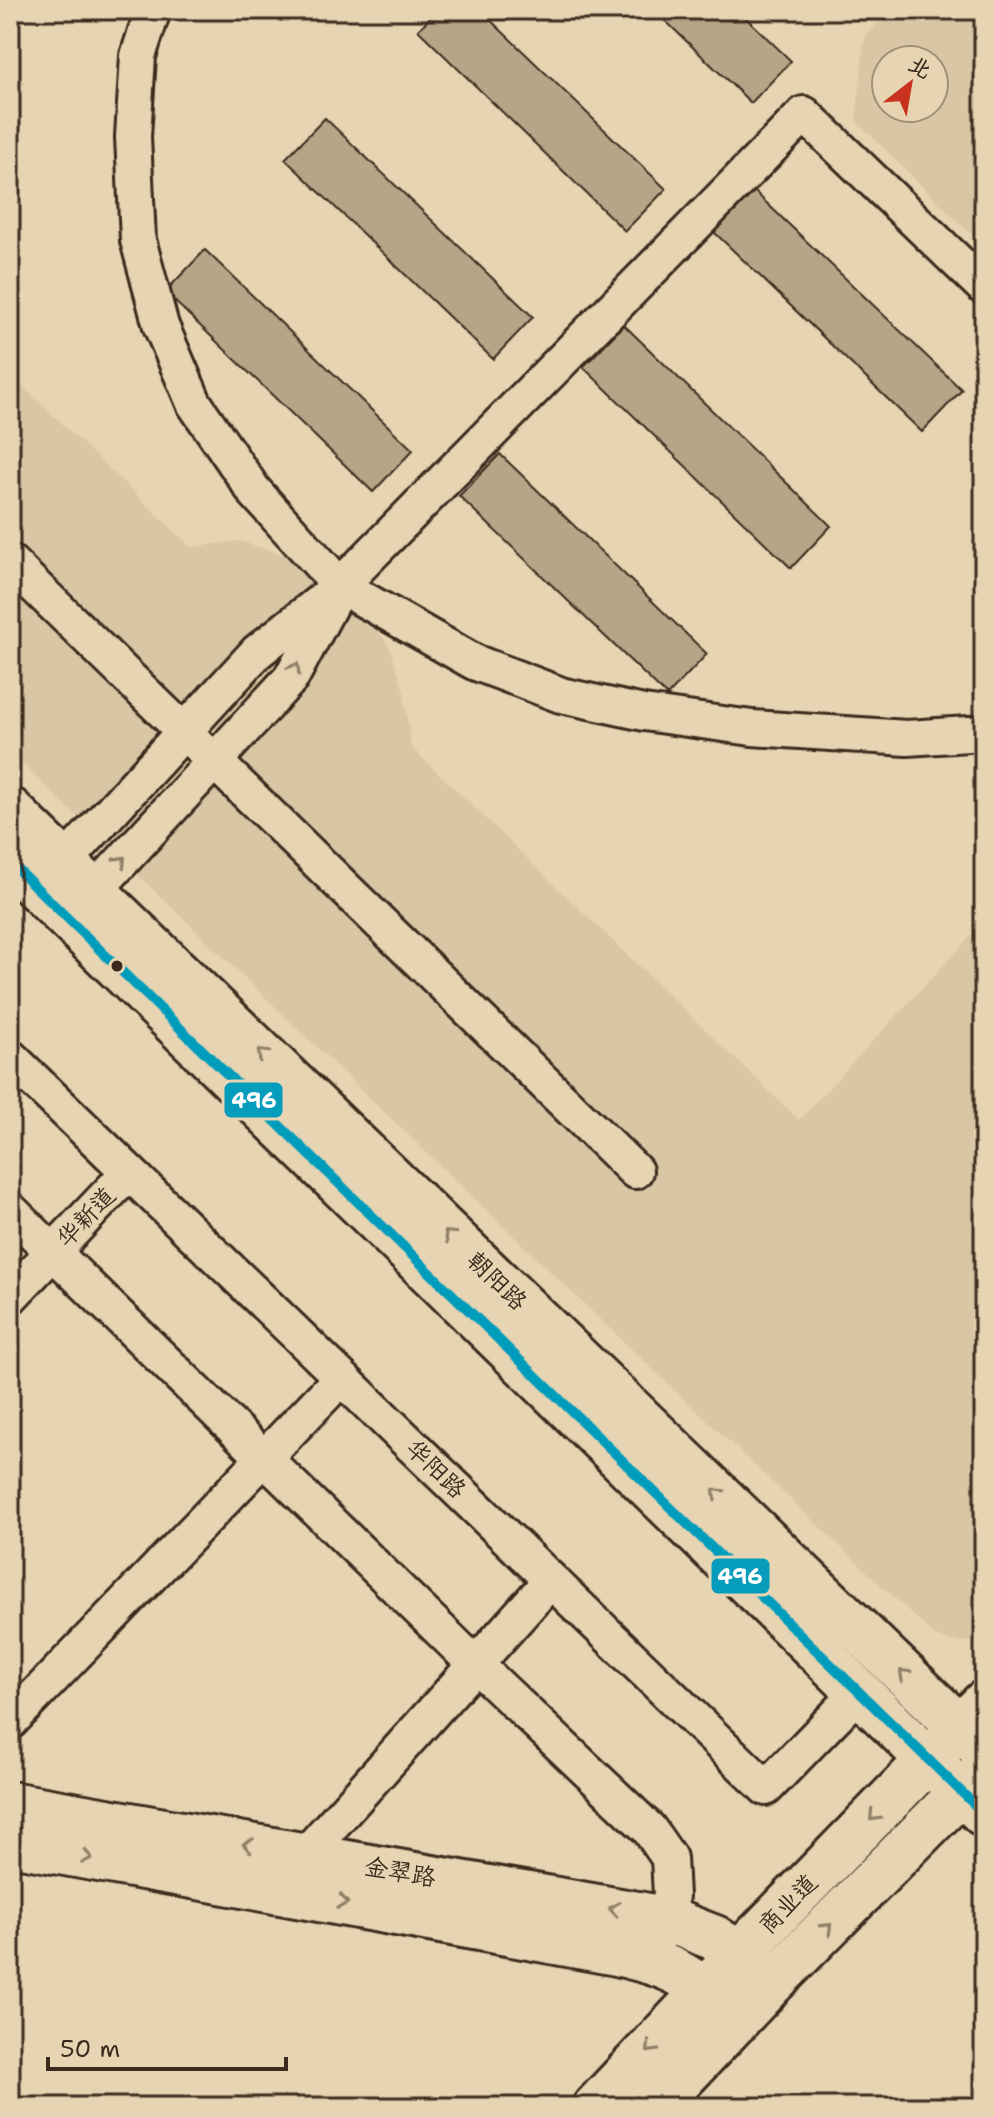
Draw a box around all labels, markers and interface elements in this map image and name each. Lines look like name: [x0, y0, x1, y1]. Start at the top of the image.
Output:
north arrow: [870, 44, 950, 124]
text: 北: [903, 49, 937, 85]
one-way arrow: [285, 662, 301, 677]
one-way arrow: [112, 856, 127, 870]
unlabelled marker: [109, 958, 125, 974]
one-way arrow: [257, 1049, 271, 1064]
line badge: 496: [223, 1081, 284, 1119]
text: 496: [231, 1086, 277, 1115]
street label: 华新道: [49, 1180, 123, 1254]
one-way arrow: [444, 1230, 458, 1244]
street label: 朝阳路: [460, 1244, 534, 1318]
street label: 华阳路: [399, 1432, 473, 1506]
one-way arrow: [712, 1488, 726, 1503]
line badge: 496: [710, 1557, 771, 1595]
text: 496: [717, 1562, 763, 1591]
one-way arrow: [899, 1669, 913, 1683]
one-way arrow: [869, 1807, 883, 1821]
one-way arrow: [241, 1838, 255, 1855]
one-way arrow: [80, 1847, 94, 1864]
street label: 金翠路: [362, 1850, 438, 1894]
street label: 商业道: [751, 1867, 825, 1941]
one-way arrow: [336, 1893, 350, 1910]
one-way arrow: [607, 1901, 621, 1918]
one-way arrow: [818, 1922, 832, 1937]
scale bar: [48, 2021, 286, 2071]
text: 50 m: [60, 2033, 120, 2065]
one-way arrow: [646, 2039, 661, 2053]

